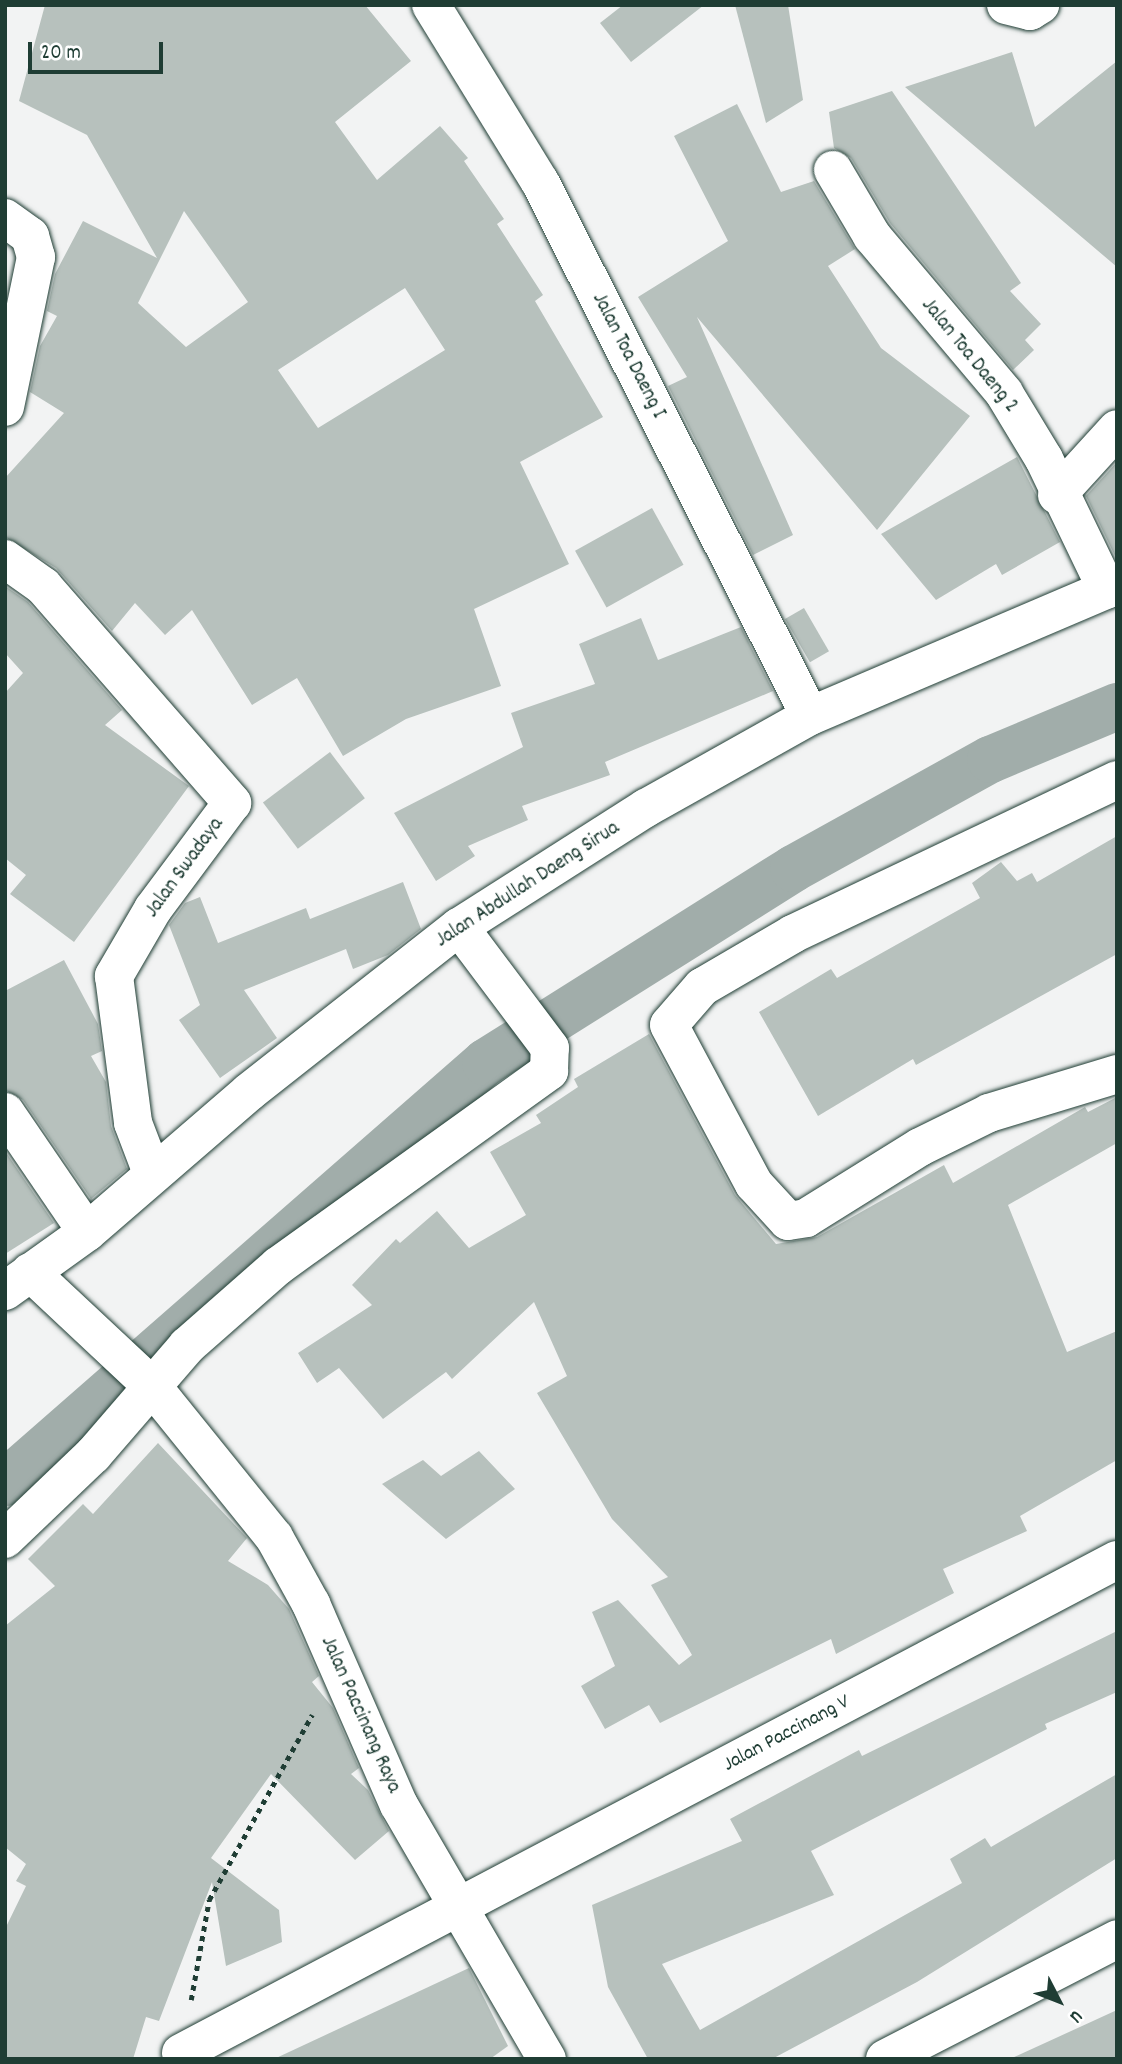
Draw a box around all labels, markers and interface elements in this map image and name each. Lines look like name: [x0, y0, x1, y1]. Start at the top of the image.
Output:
scale bar: [32, 28, 166, 72]
text: 20 m: [41, 39, 81, 69]
street label: Jalan Toa Daeng I: [586, 289, 670, 423]
street label: Jalan Toa Daeng 2: [915, 294, 1023, 418]
street label: Jalan Swadaya: [140, 813, 230, 923]
street label: Jalan Abdullah Daeng Sirua: [431, 816, 625, 954]
street label: Jalan Paccinang Raya: [314, 1633, 406, 1797]
street label: Jalan Paccinang V: [719, 1690, 855, 1778]
north arrow: [1024, 1966, 1094, 2036]
text: U: [1062, 2003, 1088, 2028]

